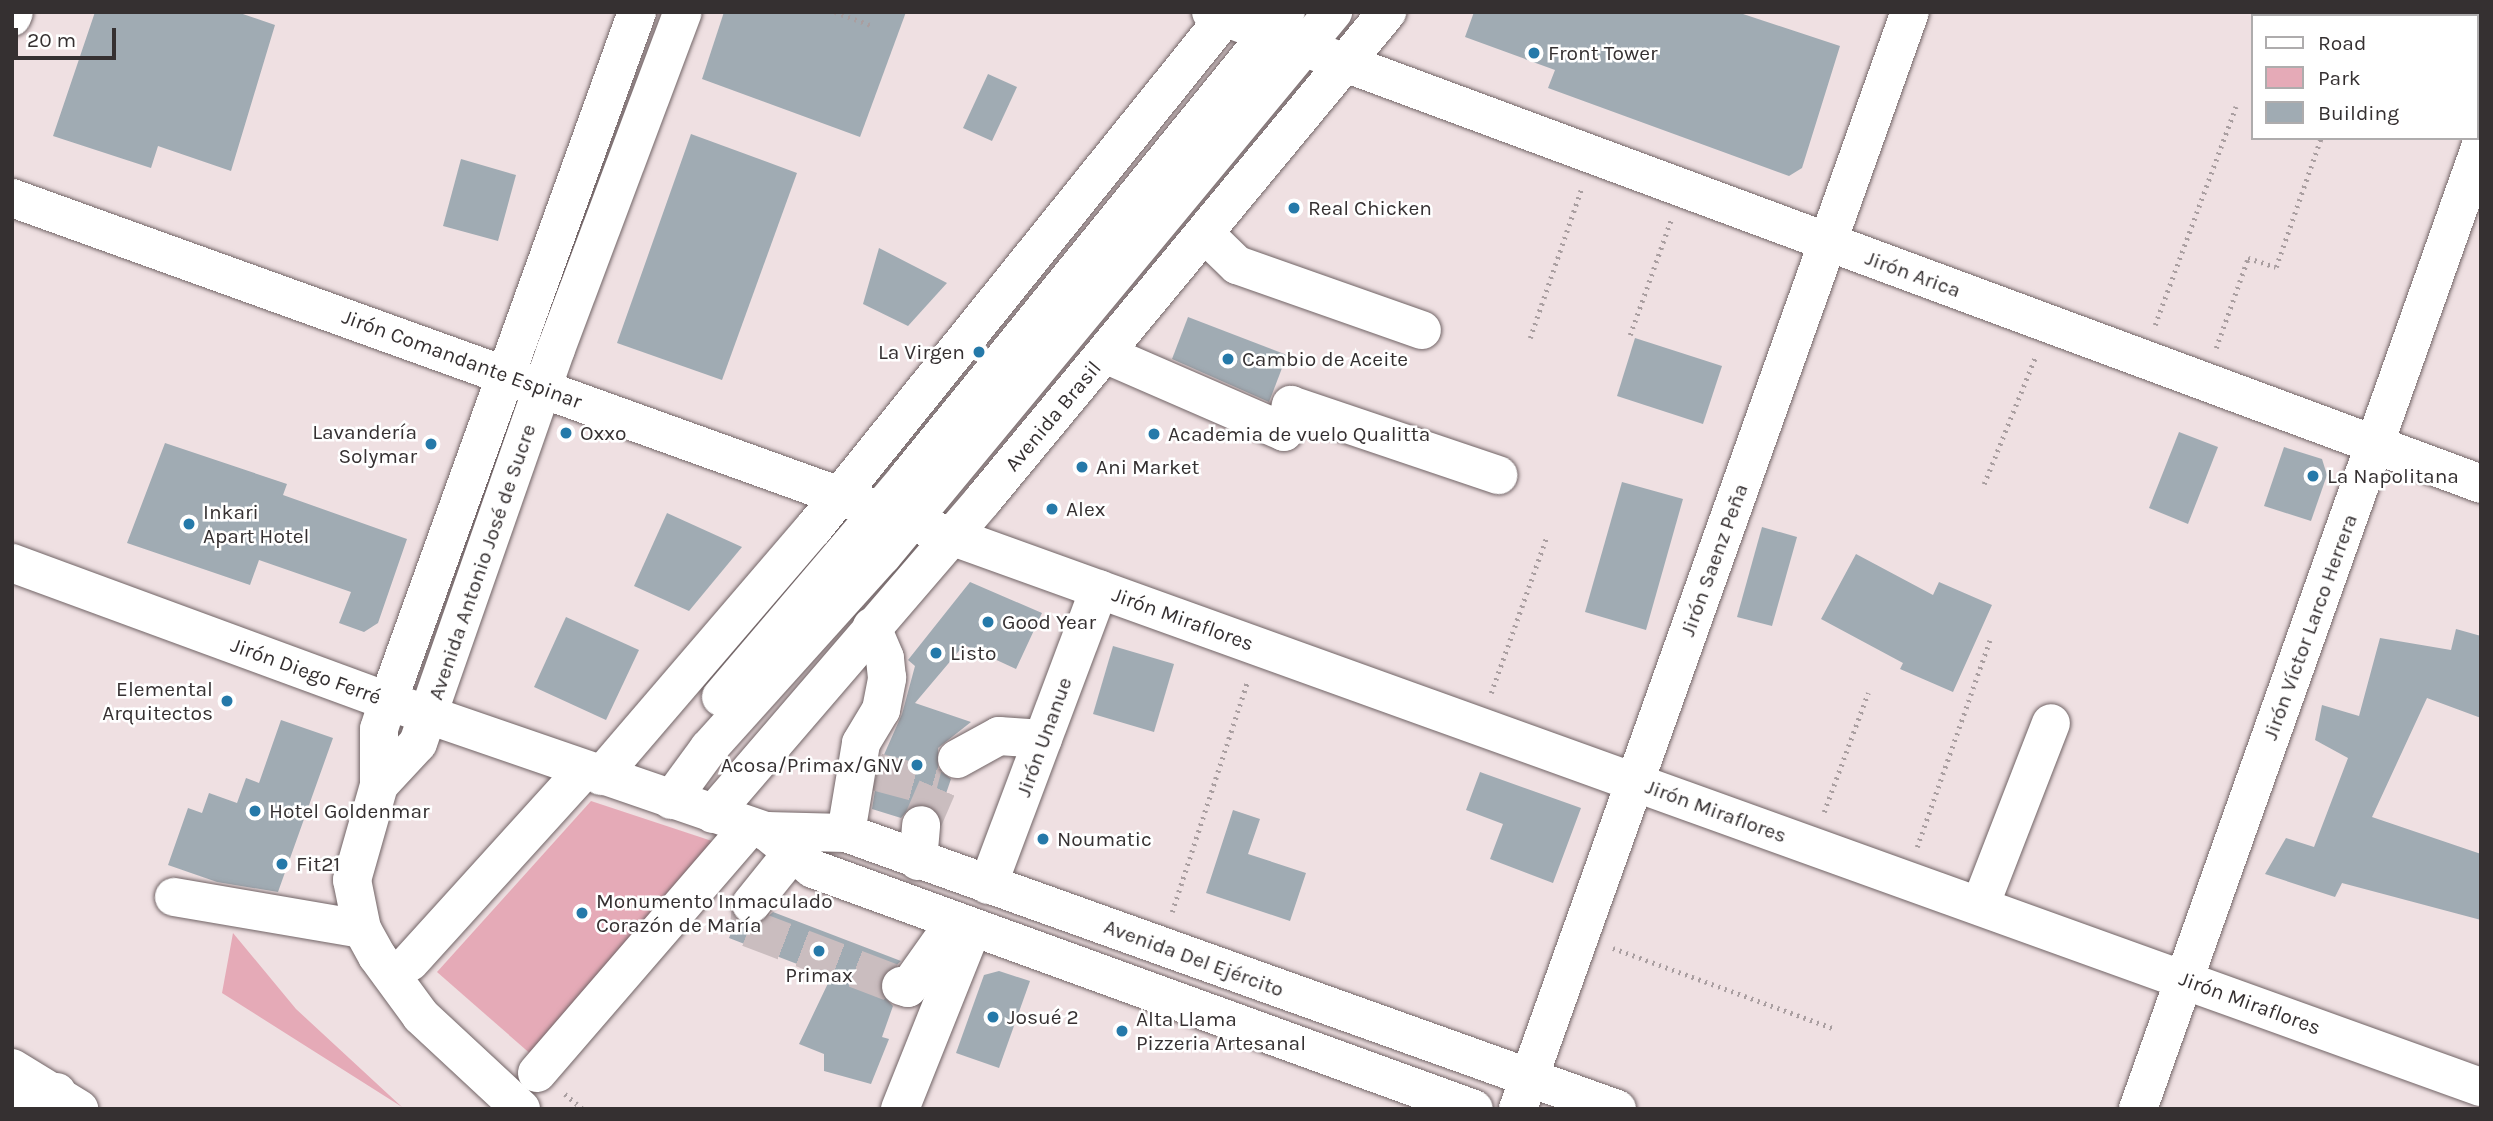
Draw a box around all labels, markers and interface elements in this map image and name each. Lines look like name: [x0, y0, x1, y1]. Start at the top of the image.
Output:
scale bar: [18, 14, 119, 58]
legend: [2252, 14, 2479, 140]
text: 20 m: [27, 28, 76, 52]
text: Road: [2318, 31, 2366, 55]
place label: Front Tower: [1548, 40, 1658, 66]
marker: Front Tower: [1526, 45, 1542, 61]
text: Park: [2318, 66, 2361, 90]
text: Building: [2318, 101, 2399, 125]
place label: Real Chicken: [1308, 195, 1432, 221]
marker: Real Chicken: [1286, 200, 1302, 216]
street label: Jirón Arica: [1862, 245, 1964, 303]
street label: Jirón Comandante Espinar: [339, 304, 585, 414]
place label: La Virgen: [878, 339, 965, 365]
marker: La Virgen: [971, 344, 987, 360]
place label: Cambio de Aceite: [1242, 346, 1408, 372]
marker: Cambio de Aceite: [1220, 351, 1236, 367]
street label: Avenida Brasil: [1000, 356, 1106, 476]
place label: Lavandería Solymar: [312, 419, 417, 469]
place label: Oxxo: [580, 420, 627, 446]
street label: Avenida Antonio José de Sucre: [423, 421, 541, 703]
place label: Academia de vuelo Qualitta: [1168, 421, 1430, 447]
marker: Oxxo: [558, 425, 574, 441]
marker: Academia de vuelo Qualitta: [1146, 426, 1162, 442]
marker: Lavandería Solymar: [423, 436, 439, 452]
place label: Ani Market: [1096, 454, 1199, 480]
marker: Ani Market: [1074, 459, 1090, 475]
place label: La Napolitana: [2327, 463, 2459, 489]
marker: La Napolitana: [2305, 468, 2321, 484]
street label: Jirón Saenz Peña: [1675, 480, 1753, 640]
place label: Alex: [1066, 496, 1105, 522]
place label: Inkari Apart Hotel: [203, 499, 309, 549]
marker: Alex: [1044, 501, 1060, 517]
street label: Jirón Víctor Larco Herrera: [2257, 511, 2363, 743]
marker: Inkari Apart Hotel: [181, 516, 197, 532]
street label: Jirón Miraflores: [1109, 582, 1257, 656]
place label: Good Year: [1002, 609, 1096, 635]
marker: Good Year: [980, 614, 996, 630]
street label: Jirón Diego Ferré: [228, 632, 384, 710]
place label: Listo: [950, 640, 996, 666]
marker: Listo: [928, 645, 944, 661]
street label: Jirón Unanue: [1011, 674, 1077, 800]
place label: Elemental Arquitectos: [102, 676, 213, 726]
marker: Elemental Arquitectos: [219, 693, 235, 709]
place label: Acosa/Primax/GNV: [721, 752, 903, 778]
marker: Acosa/Primax/GNV: [909, 757, 925, 773]
street label: Jirón Miraflores: [1642, 774, 1790, 848]
place label: Hotel Goldenmar: [269, 798, 430, 824]
marker: Hotel Goldenmar: [247, 803, 263, 819]
place label: Noumatic: [1057, 826, 1152, 852]
marker: Noumatic: [1035, 831, 1051, 847]
place label: Fit21: [296, 851, 340, 877]
marker: Fit21: [274, 856, 290, 872]
place label: Monumento Inmaculado Corazón de María: [596, 888, 833, 938]
marker: Monumento Inmaculado Corazón de María: [574, 905, 590, 921]
street label: Avenida Del Ejército: [1101, 914, 1287, 1002]
marker: Primax: [811, 943, 827, 959]
place label: Primax: [785, 962, 853, 988]
street label: Jirón Miraflores: [2176, 966, 2324, 1040]
place label: Josué 2: [1007, 1004, 1079, 1030]
place label: Alta Llama Pizzeria Artesanal: [1136, 1006, 1306, 1056]
marker: Josué 2: [985, 1009, 1001, 1025]
marker: Alta Llama Pizzeria Artesanal: [1114, 1023, 1130, 1039]

